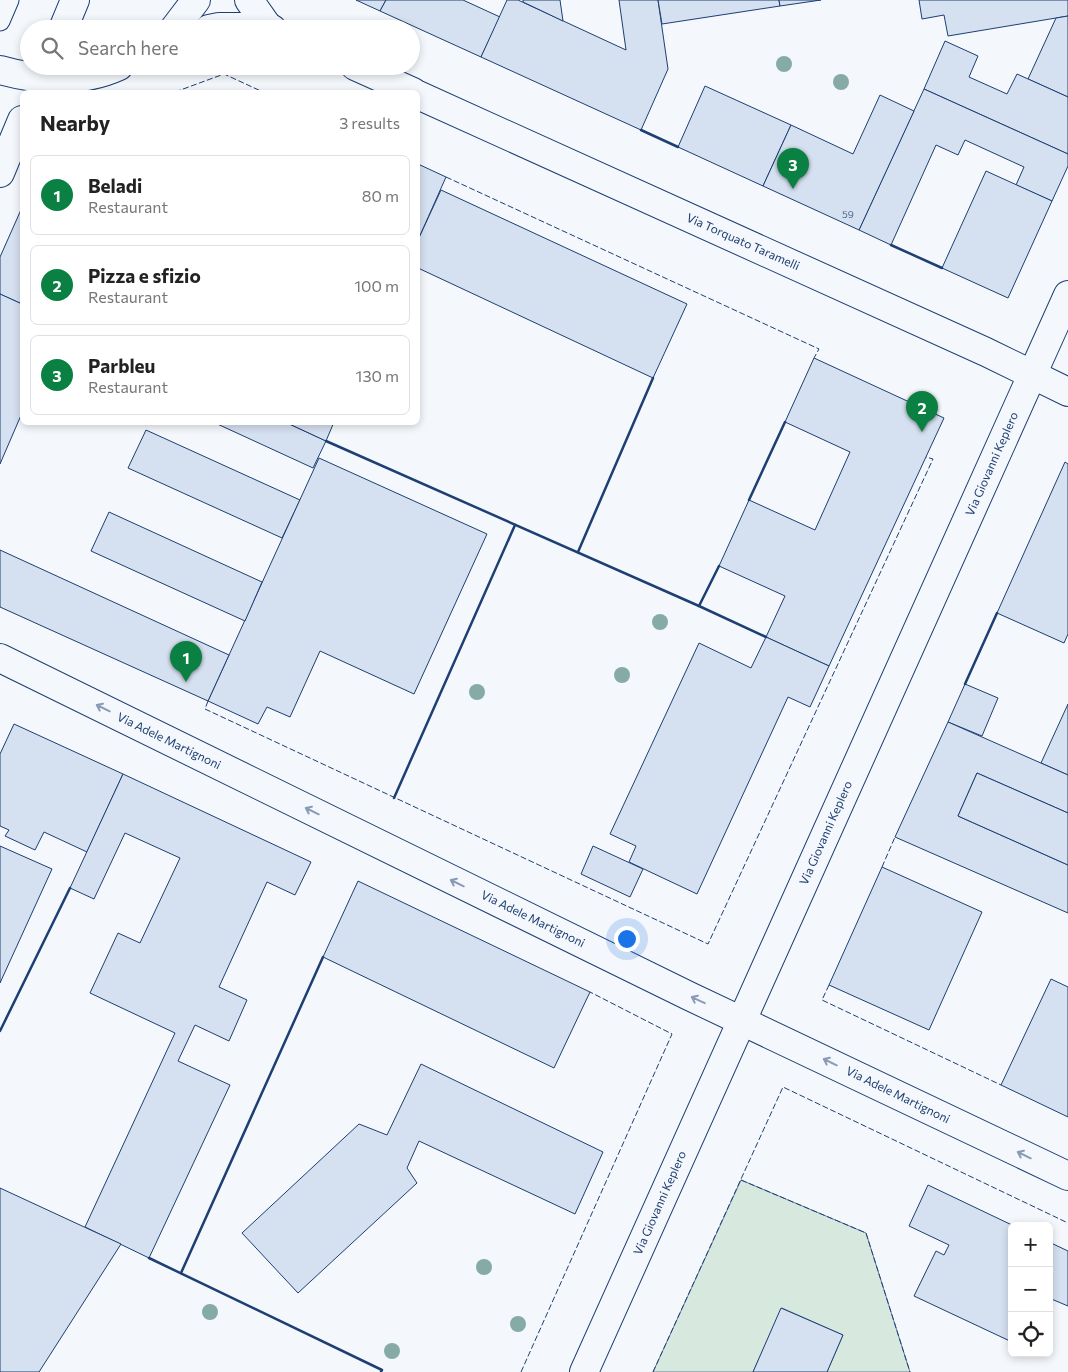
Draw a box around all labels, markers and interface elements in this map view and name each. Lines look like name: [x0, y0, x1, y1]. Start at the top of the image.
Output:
search box: [20, 20, 420, 75]
icon: search: [38, 34, 66, 62]
text: Search here: [78, 36, 178, 59]
text: Nearby: [40, 110, 110, 135]
text: 3 results: [339, 113, 400, 132]
pin: 3: [777, 148, 809, 189]
text: Beladi: [88, 174, 142, 197]
text: 1: [53, 186, 61, 205]
text: 80 m: [362, 186, 399, 205]
text: Restaurant: [88, 197, 168, 216]
house number: 59: [842, 208, 854, 220]
street label: Via Torquato Taramelli: [685, 210, 802, 272]
text: Pizza e sfizio: [88, 264, 201, 287]
text: 2: [52, 276, 62, 295]
text: 100 m: [354, 276, 399, 295]
text: Restaurant: [88, 287, 168, 306]
text: Parbleu: [88, 354, 155, 377]
text: 3: [52, 366, 62, 385]
text: 130 m: [356, 366, 399, 385]
text: Restaurant: [88, 377, 168, 396]
pin: 2: [906, 391, 938, 432]
street label: Via Giovanni Keplero: [962, 409, 1020, 518]
pin: 1: [170, 641, 202, 682]
one-way arrow: [96, 703, 111, 713]
street label: Via Adele Martignoni: [115, 709, 224, 771]
street label: Via Giovanni Keplero: [796, 778, 854, 887]
one-way arrow: [304, 806, 319, 816]
one-way arrow: [450, 877, 465, 887]
street label: Via Adele Martignoni: [479, 887, 588, 949]
your location: [614, 926, 640, 952]
one-way arrow: [691, 995, 706, 1005]
one-way arrow: [823, 1057, 838, 1066]
street label: Via Adele Martignoni: [844, 1063, 953, 1125]
street label: Via Giovanni Keplero: [630, 1148, 688, 1257]
one-way arrow: [1017, 1149, 1032, 1159]
map controls: [1008, 1222, 1053, 1357]
button: +: [1008, 1222, 1053, 1267]
button: −: [1008, 1267, 1053, 1312]
button: locate: [1008, 1312, 1053, 1357]

